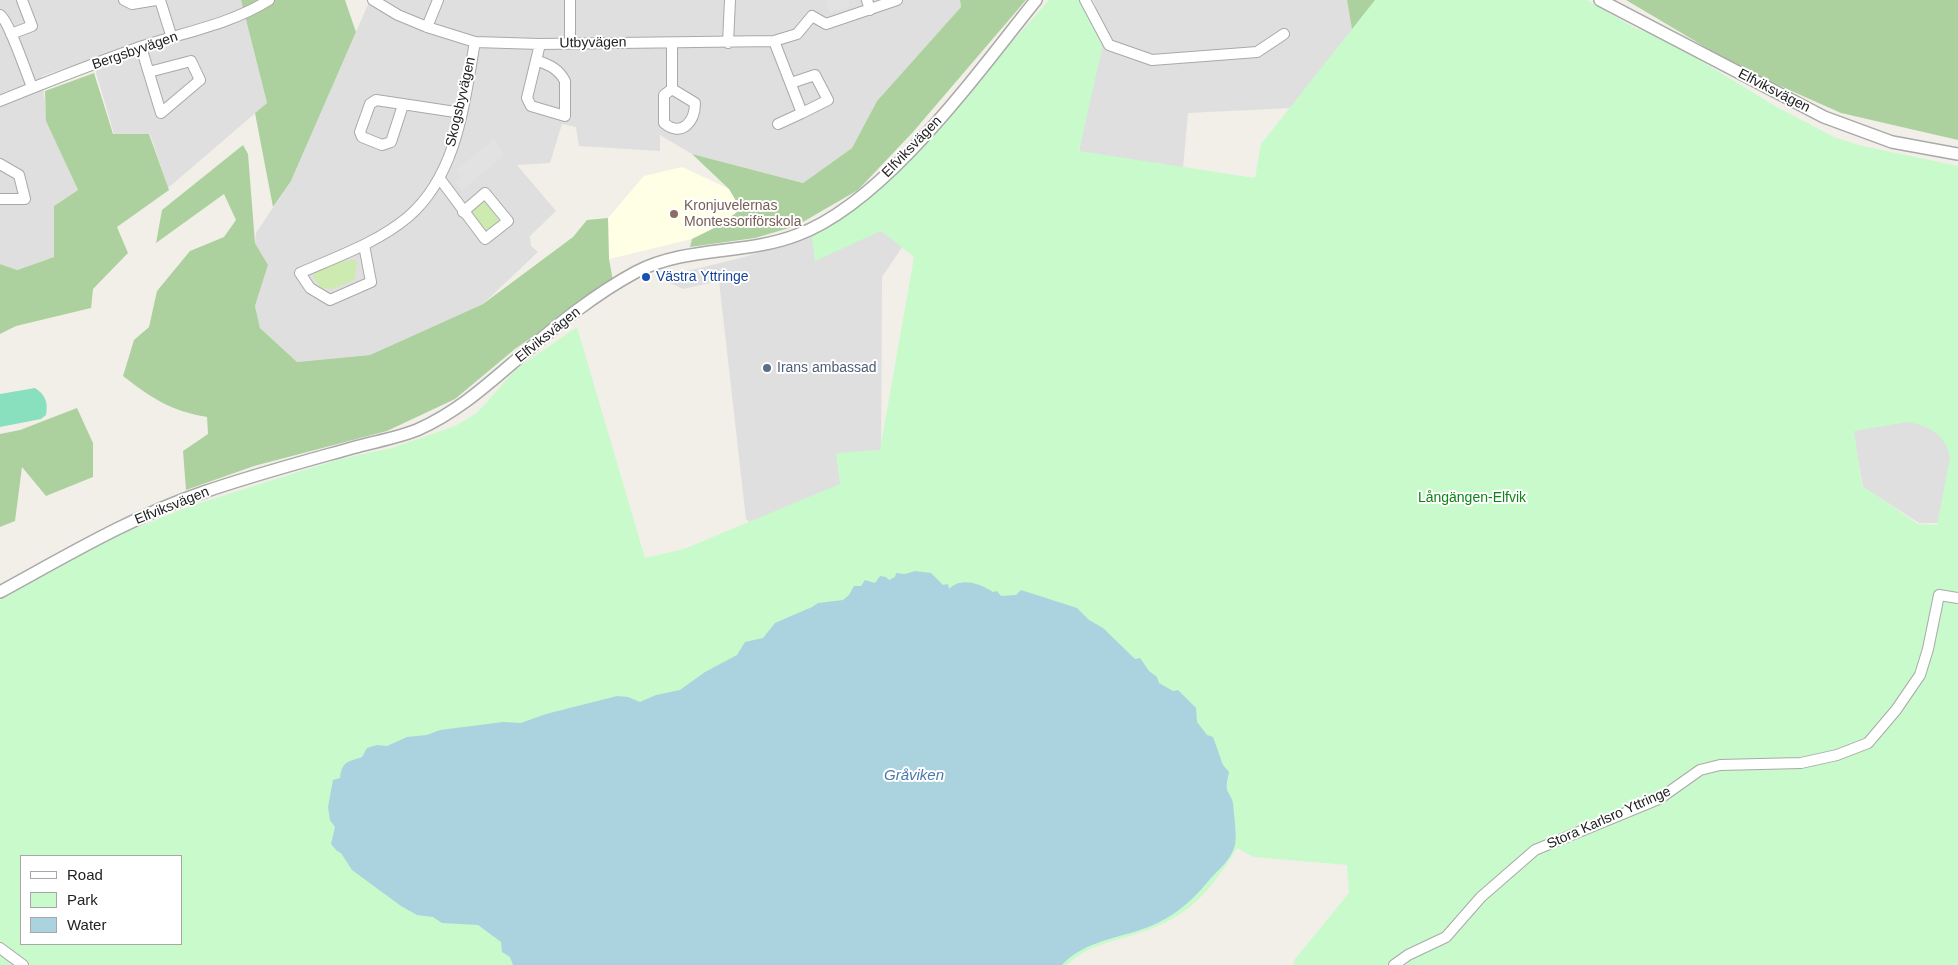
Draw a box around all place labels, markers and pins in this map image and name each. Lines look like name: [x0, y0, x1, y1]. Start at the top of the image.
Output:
place label: Kronjuvelernas Montessoriförskola: [684, 198, 801, 230]
marker: Kronjuvelernas Montessoriförskola: [668, 208, 680, 220]
place label: Västra Yttringe: [656, 269, 749, 285]
marker: Västra Yttringe: [640, 271, 652, 283]
place label: Irans ambassad: [777, 360, 877, 376]
marker: Irans ambassad: [761, 362, 773, 374]

